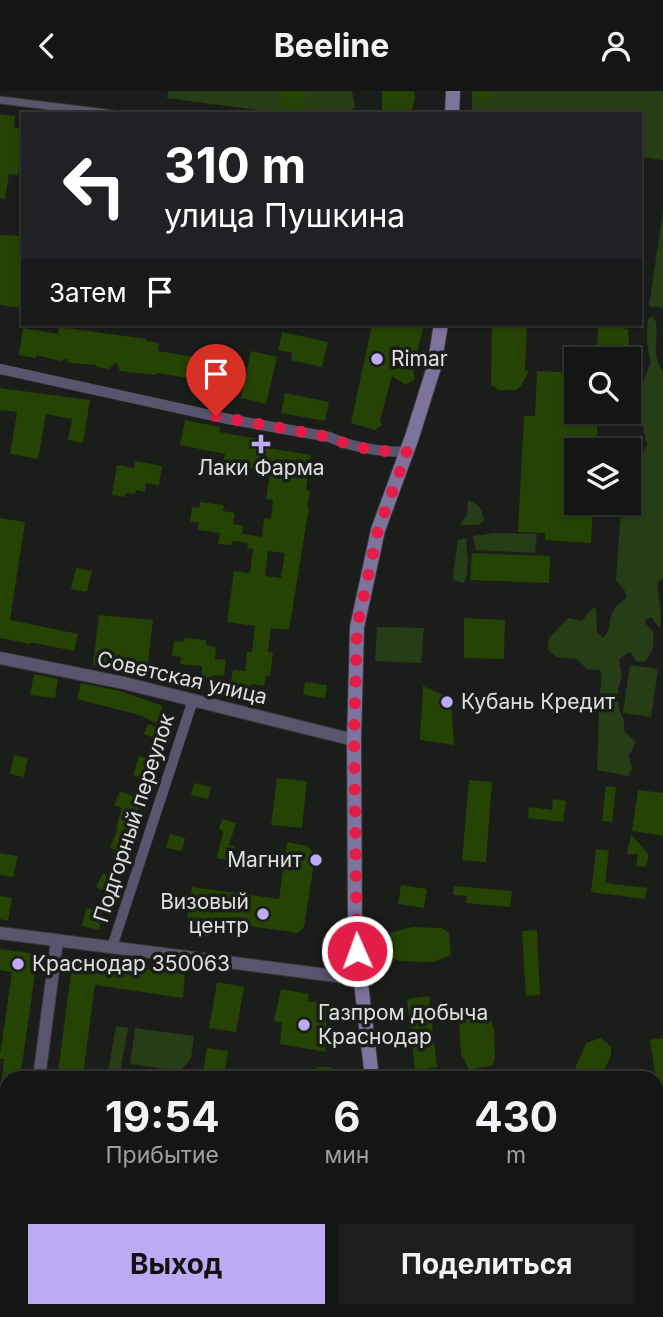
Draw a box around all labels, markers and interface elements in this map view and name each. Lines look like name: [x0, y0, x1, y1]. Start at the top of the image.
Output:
text: Beeline: [274, 26, 389, 65]
icon: back: [28, 27, 66, 65]
icon: person: [597, 27, 635, 65]
text: 310 m: [164, 136, 306, 195]
icon: left: [49, 140, 140, 231]
text: улица Пушкина: [164, 196, 405, 235]
icon: arrive: [141, 273, 179, 311]
text: Затем: [49, 277, 127, 308]
pin: [186, 344, 246, 416]
place label: Rimar: [391, 346, 448, 371]
map controls: [564, 347, 641, 515]
button: search: [564, 347, 641, 424]
marker: Rimar: [369, 351, 385, 367]
icon: arrive: [197, 355, 235, 393]
marker: Лаки Фарма: [253, 436, 269, 452]
button: layers: [564, 438, 641, 515]
place label: Лаки Фарма: [197, 455, 325, 480]
street label: Советская улица: [95, 646, 270, 709]
place label: Кубань Кредит: [461, 689, 615, 714]
marker: Кубань Кредит: [439, 694, 455, 710]
street label: Подгорный переулок: [88, 710, 179, 925]
place label: Магнит: [227, 847, 302, 872]
marker: Магнит: [308, 852, 324, 868]
place label: Визовый центр: [160, 889, 249, 938]
marker: Визовый центр: [255, 906, 271, 922]
position arrow: [320, 914, 394, 988]
place label: Краснодар 350063: [32, 951, 230, 976]
marker: Краснодар 350063: [10, 956, 26, 972]
place label: Газпром добыча Краснодар: [318, 1000, 488, 1049]
marker: Газпром добыча Краснодар: [296, 1017, 312, 1033]
text: 19:54: [105, 1091, 220, 1142]
text: 6: [333, 1091, 361, 1142]
text: 430: [474, 1091, 558, 1142]
text: Прибытие: [106, 1141, 219, 1169]
text: мин: [324, 1141, 369, 1169]
text: m: [506, 1141, 526, 1169]
button: Выход: [28, 1224, 325, 1304]
button: Поделиться: [339, 1224, 635, 1304]

